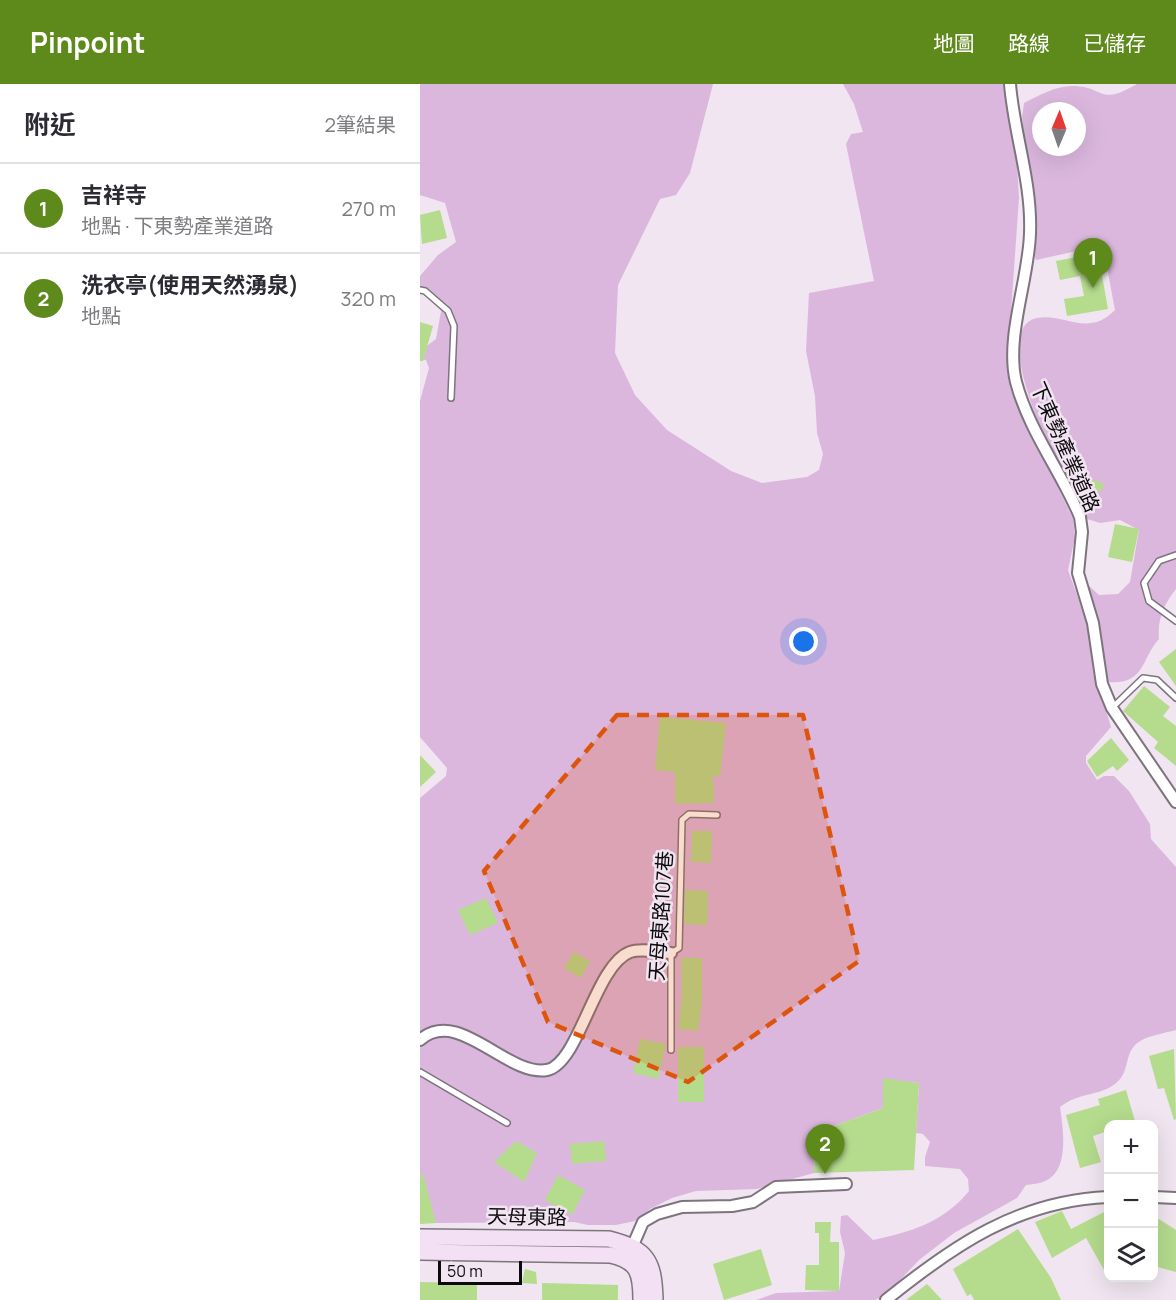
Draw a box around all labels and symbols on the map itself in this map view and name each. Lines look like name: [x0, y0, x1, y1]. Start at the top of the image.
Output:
north arrow: [1032, 102, 1086, 156]
pin: 1: [1074, 238, 1112, 288]
street label: 下東勢產業道路: [1025, 377, 1106, 516]
your location: [789, 627, 818, 656]
street label: 天母東路107巷: [642, 850, 679, 982]
pin: 2: [806, 1124, 844, 1174]
street label: 天母東路: [487, 1202, 567, 1231]
scale bar: [438, 1258, 522, 1286]

